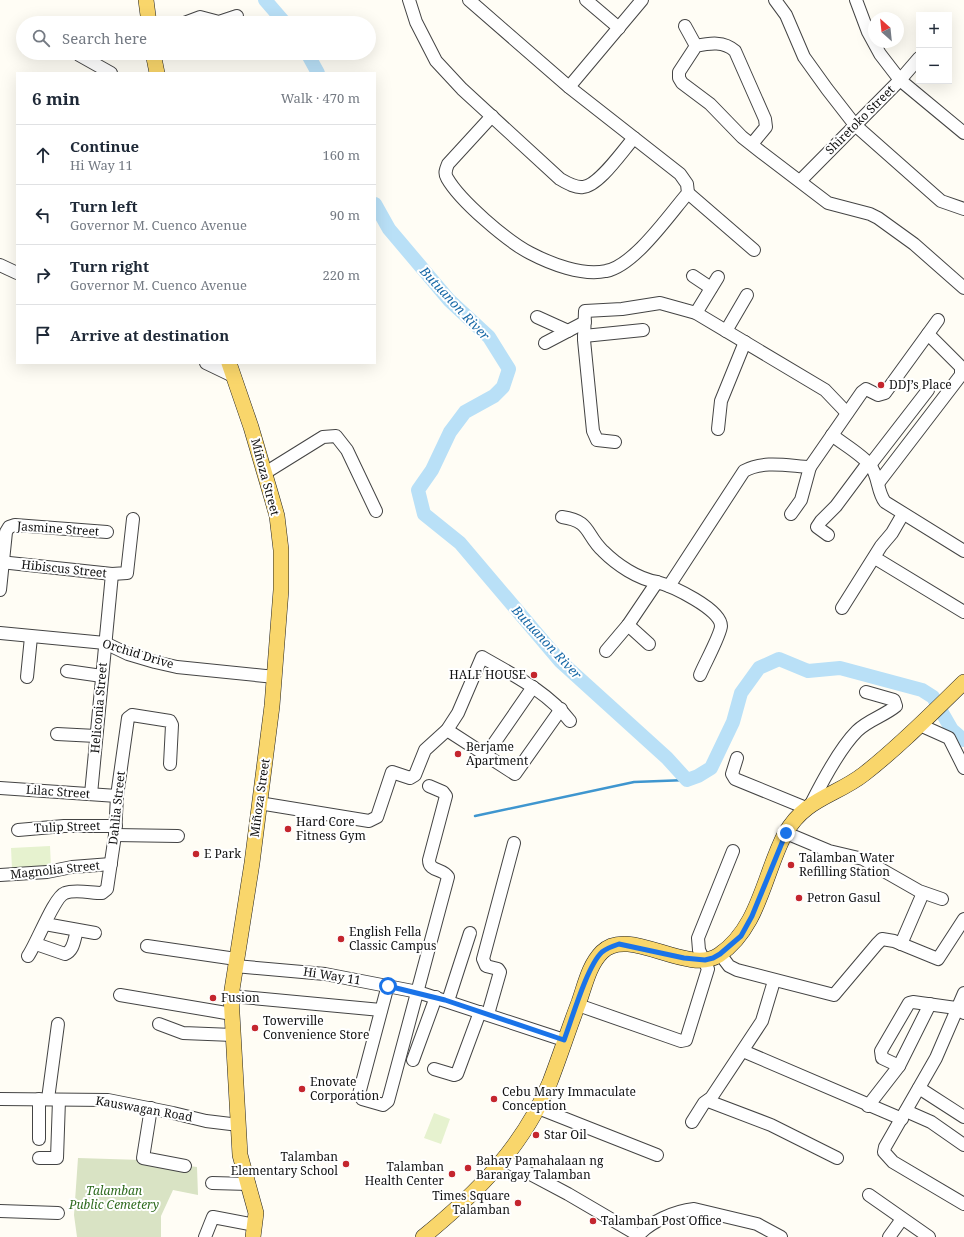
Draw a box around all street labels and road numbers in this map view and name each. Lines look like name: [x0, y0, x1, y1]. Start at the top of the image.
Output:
street label: Shiretoko Street: [821, 81, 898, 158]
street label: Miñoza Street: [247, 436, 284, 517]
street label: Jasmine Street: [15, 517, 100, 540]
street label: Hibiscus Street: [21, 556, 107, 581]
street label: Orchid Drive: [100, 635, 176, 672]
street label: Heliconia Street: [86, 662, 111, 754]
street label: Miñoza Street: [246, 758, 273, 838]
street label: Dahlia Street: [104, 770, 129, 846]
street label: Lilac Street: [25, 781, 91, 802]
street label: Tulip Street: [33, 817, 101, 836]
street label: Magnolia Street: [9, 856, 101, 883]
street label: Hi Way 11: [302, 963, 362, 988]
street label: Kauswagan Road: [94, 1092, 195, 1126]

